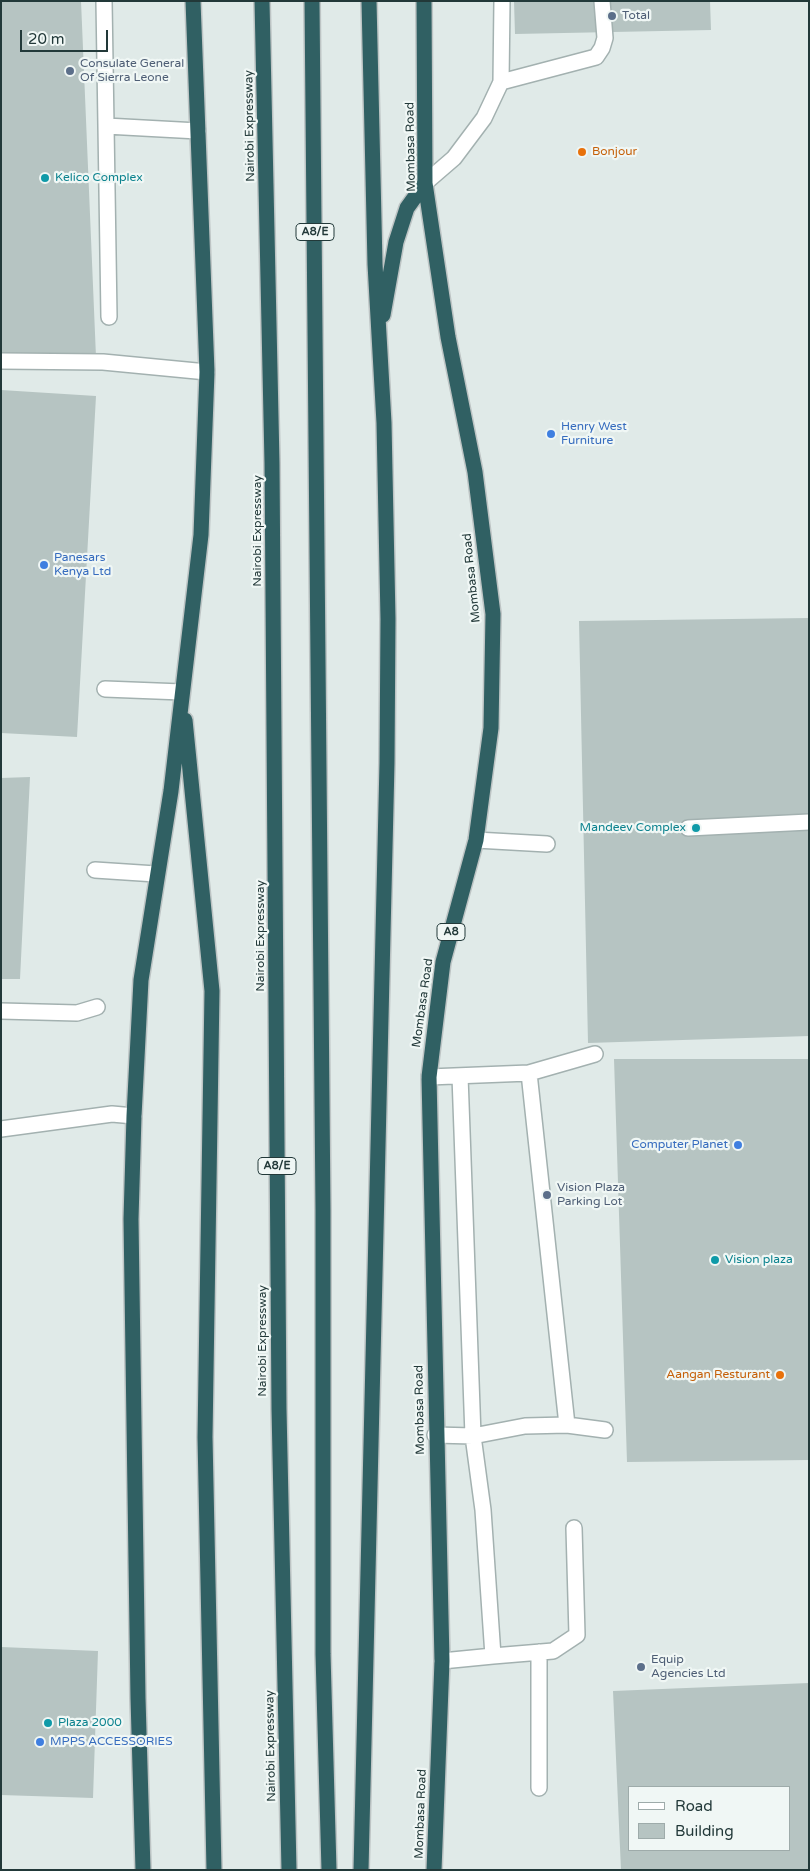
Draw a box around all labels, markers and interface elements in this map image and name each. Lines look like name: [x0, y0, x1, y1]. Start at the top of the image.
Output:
place label: Total: [622, 9, 650, 23]
marker: Total: [606, 10, 618, 22]
scale bar: [22, 20, 110, 52]
text: 20 m: [28, 30, 65, 48]
place label: Consulate General Of Sierra Leone: [80, 57, 184, 85]
marker: Consulate General Of Sierra Leone: [64, 65, 76, 77]
street label: Nairobi Expressway: [242, 70, 258, 182]
street label: Mombasa Road: [403, 102, 419, 192]
place label: Bonjour: [592, 145, 637, 159]
marker: Bonjour: [576, 146, 588, 158]
place label: Kelico Complex: [55, 171, 143, 185]
marker: Kelico Complex: [39, 172, 51, 184]
road number: A8/E: [296, 223, 334, 240]
place label: Henry West Furniture: [561, 420, 627, 448]
marker: Henry West Furniture: [545, 428, 557, 440]
street label: Nairobi Expressway: [251, 475, 265, 587]
street label: Mombasa Road: [460, 533, 484, 623]
place label: Panesars Kenya Ltd: [54, 551, 111, 579]
marker: Panesars Kenya Ltd: [38, 559, 50, 571]
place label: Mandeev Complex: [580, 821, 686, 835]
marker: Mandeev Complex: [690, 822, 702, 834]
street label: Nairobi Expressway: [254, 880, 268, 992]
road number: A8: [437, 924, 465, 940]
street label: Mombasa Road: [410, 958, 436, 1048]
place label: Computer Planet: [631, 1138, 728, 1152]
marker: Computer Planet: [732, 1139, 744, 1151]
road number: A8/E: [258, 1158, 296, 1174]
place label: Vision Plaza Parking Lot: [557, 1181, 625, 1209]
marker: Vision Plaza Parking Lot: [541, 1189, 553, 1201]
place label: Vision plaza: [725, 1253, 793, 1267]
marker: Vision plaza: [709, 1254, 721, 1266]
street label: Nairobi Expressway: [256, 1285, 270, 1397]
street label: Mombasa Road: [412, 1365, 428, 1455]
place label: Aangan Resturant: [666, 1368, 770, 1382]
marker: Aangan Resturant: [774, 1369, 786, 1381]
place label: Equip Agencies Ltd: [651, 1653, 726, 1681]
marker: Equip Agencies Ltd: [635, 1661, 647, 1673]
street label: Nairobi Expressway: [263, 1690, 279, 1802]
place label: Plaza 2000: [58, 1716, 122, 1730]
marker: Plaza 2000: [42, 1717, 54, 1729]
place label: MPPS ACCESSORIES: [50, 1735, 173, 1749]
marker: MPPS ACCESSORIES: [34, 1736, 46, 1748]
street label: Mombasa Road: [412, 1769, 430, 1859]
legend: [628, 1786, 790, 1851]
text: Road: [675, 1797, 713, 1815]
text: Building: [675, 1822, 734, 1840]

